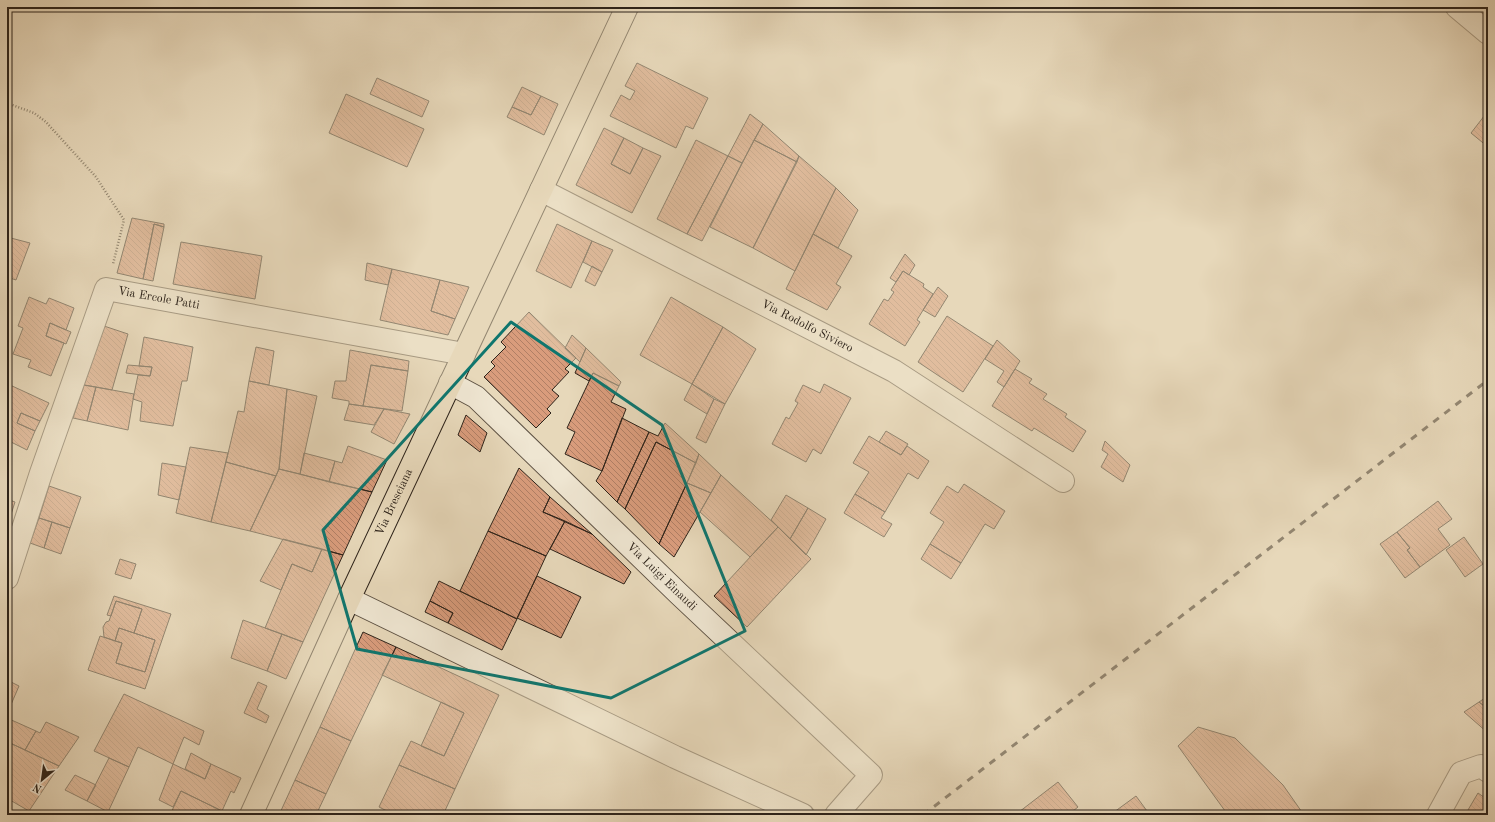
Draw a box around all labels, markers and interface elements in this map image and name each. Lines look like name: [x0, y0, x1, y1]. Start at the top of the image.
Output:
street label: Via Ercole Patti: [117, 285, 201, 312]
street label: Via Rodolfo Siviero: [759, 298, 855, 355]
street label: Via Bresciana: [374, 467, 415, 538]
street label: Via Luigi Einaudi: [624, 541, 699, 613]
north arrow: [22, 760, 62, 800]
text: N: [31, 780, 44, 794]

